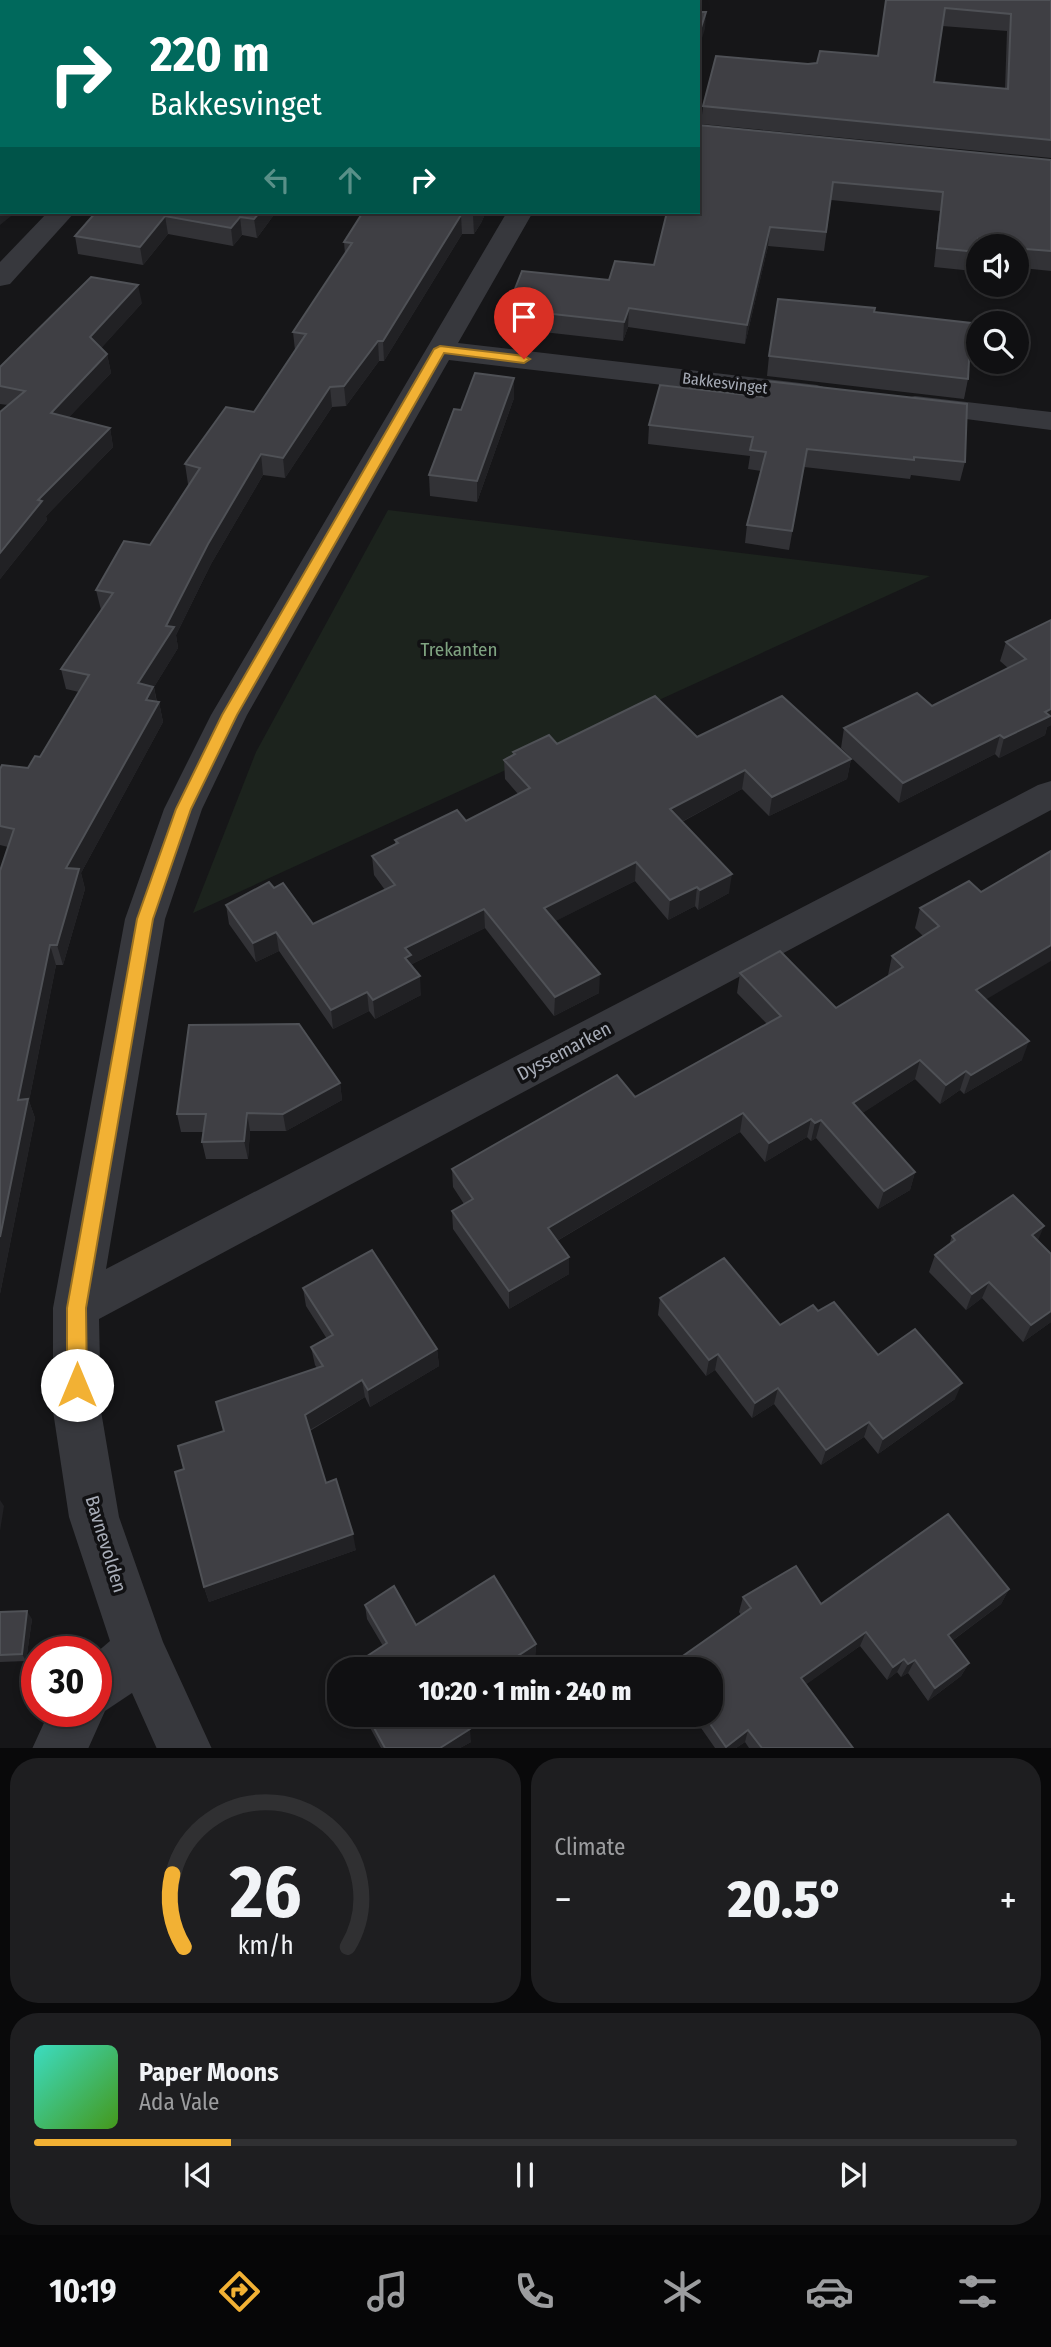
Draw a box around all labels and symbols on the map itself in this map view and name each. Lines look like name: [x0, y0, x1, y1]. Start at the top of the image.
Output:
pin: [494, 287, 554, 359]
street label: Bakkesvinget: [681, 368, 770, 398]
park label: Trekanten: [421, 638, 497, 661]
street label: Dyssemarken: [513, 1017, 615, 1085]
position arrow: [40, 1348, 114, 1422]
street label: Bavnevolden: [80, 1493, 132, 1595]
speed limit sign: 30: [21, 1636, 112, 1727]

